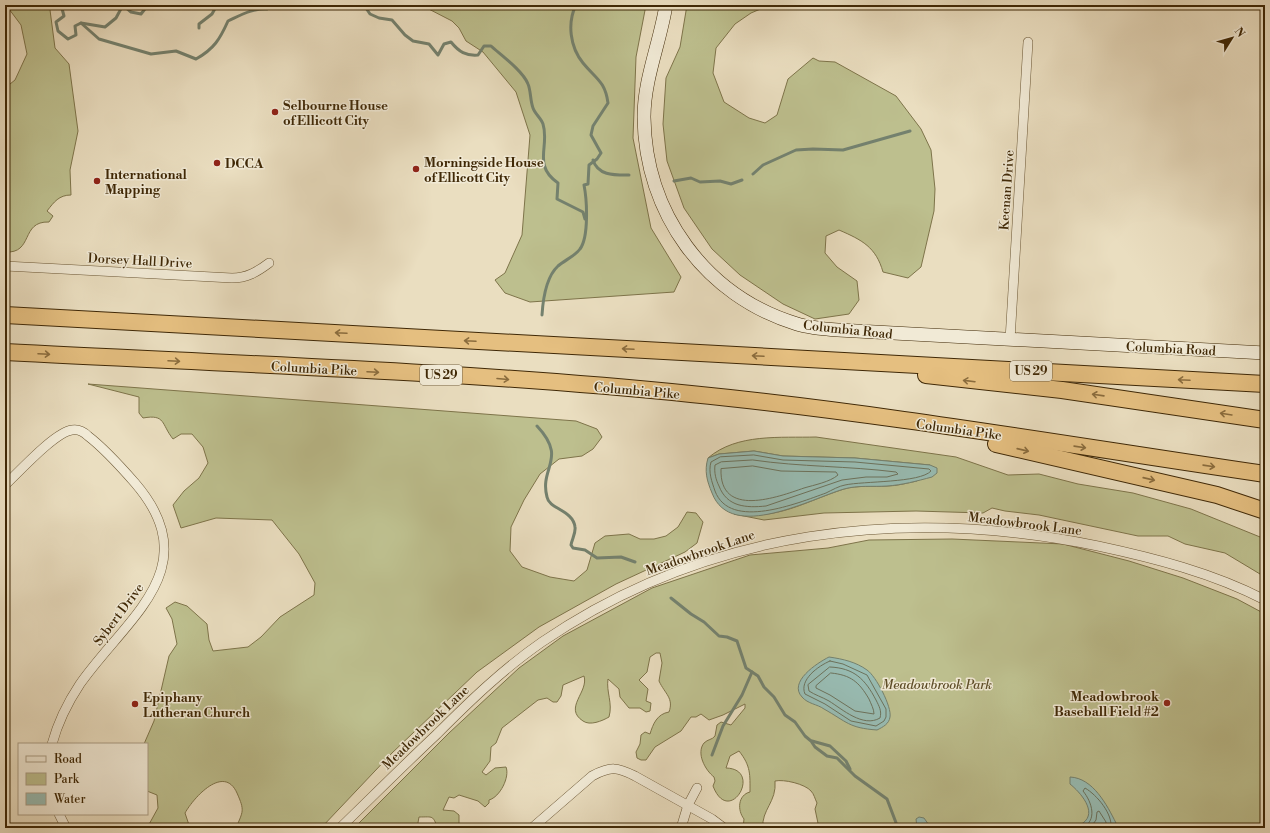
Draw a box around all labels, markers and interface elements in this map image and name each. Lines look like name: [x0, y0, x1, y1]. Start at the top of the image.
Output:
north arrow: [1212, 18, 1252, 58]
text: N: [1231, 25, 1248, 41]
place label: Selbourne House of Ellicott City: [283, 98, 388, 129]
marker: Selbourne House of Ellicott City: [270, 107, 280, 117]
street label: Keenan Drive: [996, 149, 1018, 231]
place label: Morningside House of Ellicott City: [424, 155, 544, 186]
place label: DCCA: [225, 156, 264, 172]
marker: DCCA: [212, 158, 222, 168]
marker: Morningside House of Ellicott City: [411, 164, 421, 174]
place label: International Mapping: [105, 167, 188, 198]
marker: International Mapping: [92, 176, 102, 186]
street label: Dorsey Hall Drive: [87, 250, 193, 272]
street label: Columbia Road: [802, 317, 894, 343]
one-way arrow: [335, 330, 348, 337]
one-way arrow: [464, 337, 477, 344]
street label: Columbia Road: [1126, 339, 1217, 359]
one-way arrow: [622, 345, 635, 353]
one-way arrow: [37, 350, 50, 357]
one-way arrow: [752, 352, 765, 360]
one-way arrow: [167, 357, 180, 365]
street label: Columbia Pike: [270, 359, 358, 379]
road number: US 29: [1010, 361, 1052, 381]
road number: US 29: [420, 365, 462, 385]
one-way arrow: [366, 368, 379, 375]
one-way arrow: [496, 376, 509, 383]
one-way arrow: [1178, 376, 1191, 383]
one-way arrow: [963, 377, 976, 384]
street label: Columbia Pike: [593, 379, 681, 403]
one-way arrow: [1092, 391, 1105, 399]
one-way arrow: [1220, 410, 1233, 418]
street label: Columbia Pike: [915, 416, 1003, 444]
one-way arrow: [1073, 443, 1086, 451]
one-way arrow: [1016, 447, 1029, 455]
one-way arrow: [1202, 462, 1215, 470]
one-way arrow: [1143, 476, 1156, 483]
street label: Meadowbrook Lane: [967, 509, 1083, 539]
street label: Meadowbrook Lane: [644, 527, 757, 579]
street label: Sybert Drive: [90, 580, 148, 649]
park label: Meadowbrook Park: [882, 677, 992, 693]
street label: Meadowbrook Lane: [379, 682, 473, 773]
place label: Meadowbrook Baseball Field #2: [1054, 689, 1160, 720]
place label: Epiphany Lutheran Church: [143, 690, 250, 721]
marker: Meadowbrook Baseball Field #2: [1162, 698, 1172, 708]
marker: Epiphany Lutheran Church: [130, 699, 140, 709]
legend: [18, 743, 148, 815]
text: Road: [54, 752, 82, 767]
text: Park: [54, 772, 80, 787]
text: Water: [53, 792, 86, 807]

